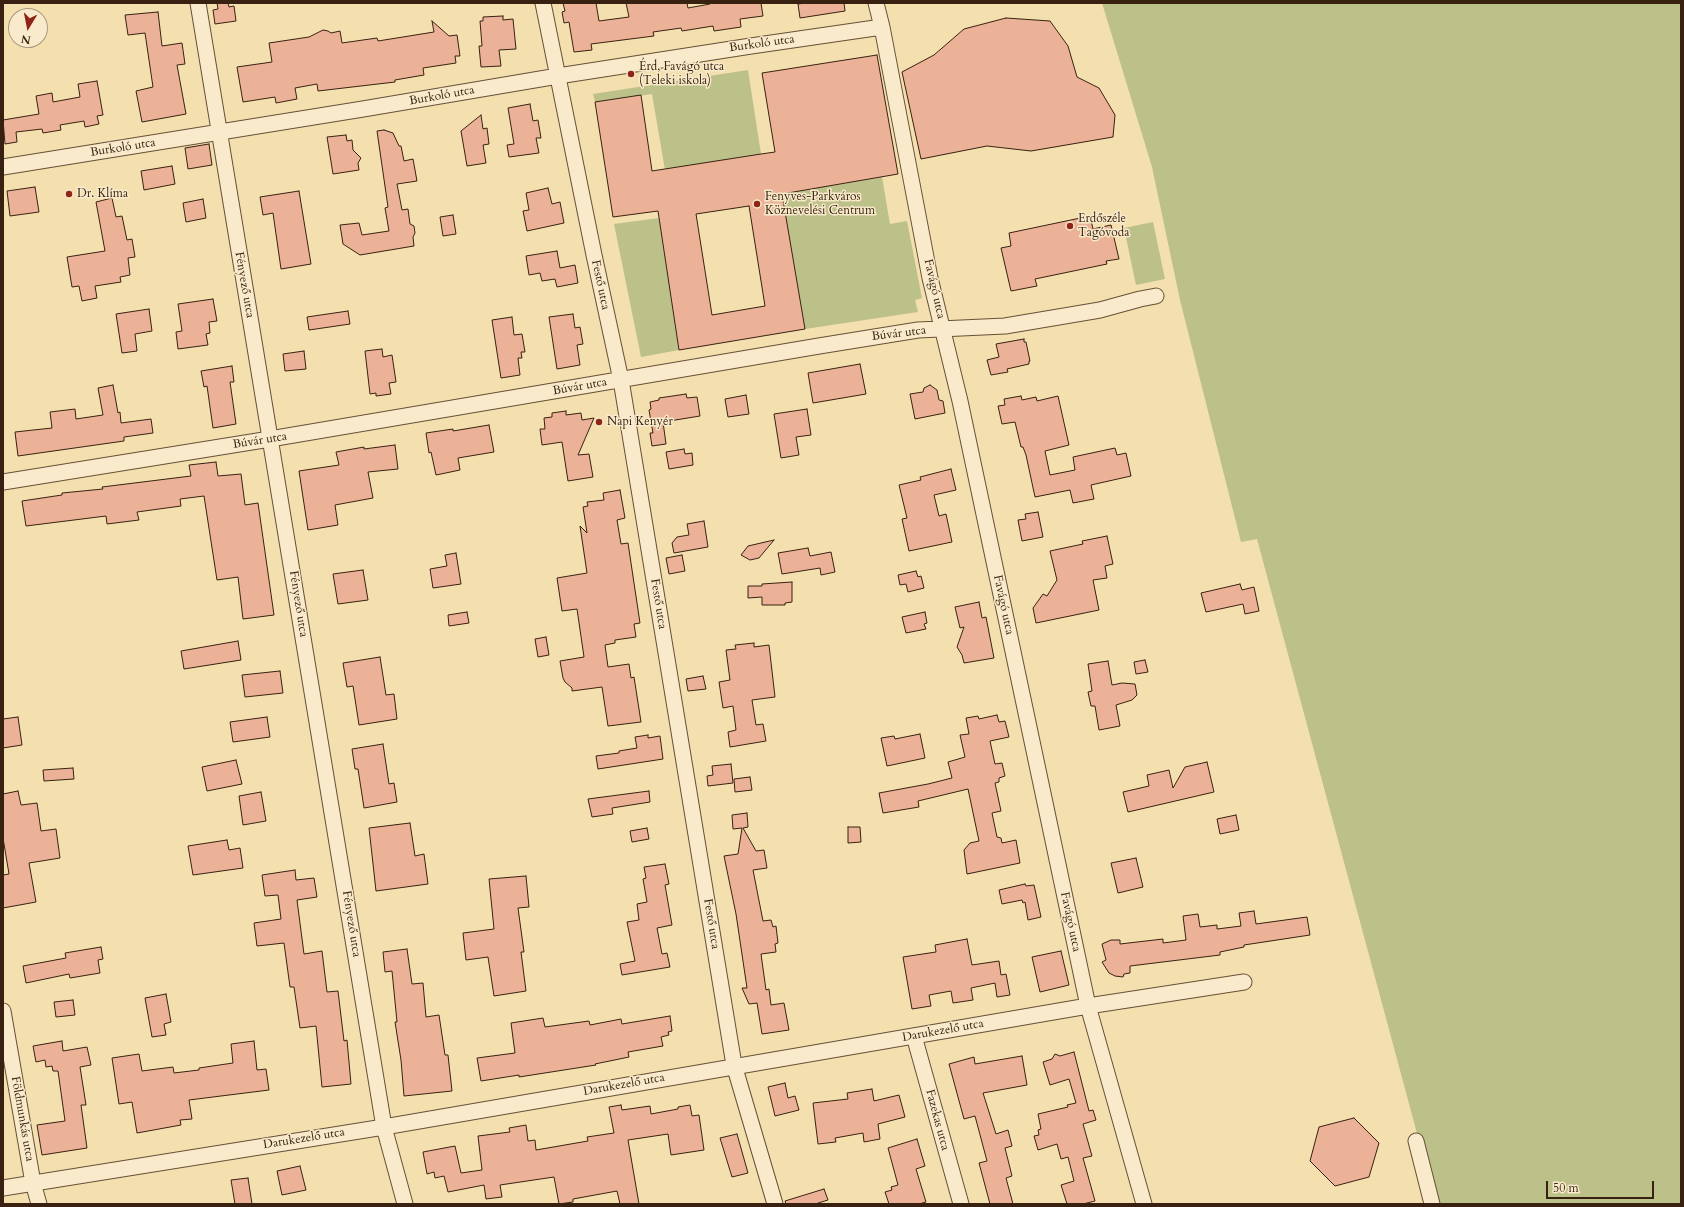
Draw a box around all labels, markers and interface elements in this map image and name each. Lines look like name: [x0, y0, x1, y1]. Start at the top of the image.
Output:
north arrow: [8, 8, 48, 48]
text: N: [20, 31, 32, 48]
street label: Burkoló utca: [728, 32, 796, 56]
place label: Érd, Favágó utca (Teleki iskola): [639, 60, 724, 88]
marker: Érd, Favágó utca (Teleki iskola): [626, 69, 636, 79]
street label: Burkoló utca: [408, 83, 476, 109]
street label: Burkoló utca: [89, 136, 157, 160]
place label: Dr. Klíma: [77, 187, 128, 201]
marker: Dr. Klíma: [64, 189, 74, 199]
place label: Fenyves-Parkváros Köznevelési Centrum: [765, 190, 875, 218]
marker: Fenyves-Parkváros Köznevelési Centrum: [752, 199, 762, 209]
place label: Erdőszéle Tagóvoda: [1078, 212, 1129, 240]
marker: Erdőszéle Tagóvoda: [1065, 221, 1075, 231]
street label: Fényező utca: [231, 251, 257, 319]
street label: Favágó utca: [920, 258, 948, 320]
street label: Festő utca: [588, 259, 612, 311]
street label: Búvár utca: [871, 324, 927, 344]
street label: Búvár utca: [552, 375, 608, 399]
place label: Napi Kenyér: [607, 415, 673, 429]
marker: Napi Kenyér: [594, 417, 604, 427]
street label: Búvár utca: [232, 430, 288, 452]
street label: Fényező utca: [286, 570, 310, 638]
street label: Favágó utca: [990, 574, 1016, 636]
street label: Festő utca: [647, 578, 669, 630]
street label: Fényező utca: [339, 890, 363, 958]
street label: Favágó utca: [1057, 891, 1083, 953]
street label: Festő utca: [700, 898, 722, 950]
street label: Darukezelő utca: [901, 1017, 985, 1045]
street label: Darukezelő utca: [582, 1071, 666, 1099]
street label: Földmunkás utca: [7, 1075, 37, 1163]
street label: Fazekas utca: [922, 1088, 952, 1152]
street label: Darukezelő utca: [262, 1125, 346, 1153]
scale bar: [1548, 1173, 1656, 1199]
text: 50 m: [1553, 1180, 1579, 1196]

